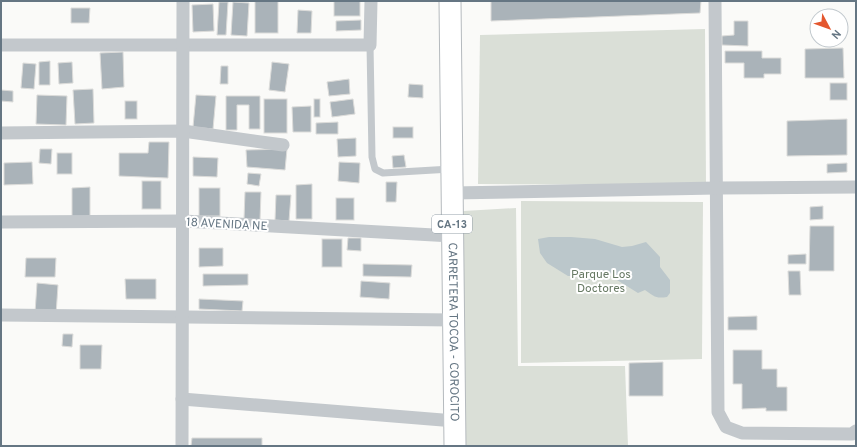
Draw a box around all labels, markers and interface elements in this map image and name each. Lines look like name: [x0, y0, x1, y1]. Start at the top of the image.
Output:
north arrow: [809, 8, 849, 48]
text: N: [828, 26, 844, 41]
street label: 18 AVENIDA NE: [186, 215, 268, 235]
road number: CA-13: [432, 215, 472, 233]
street label: CARRETERA TOCOA - COROCITO: [444, 242, 462, 421]
park label: Parque Los Doctores: [571, 267, 631, 297]

